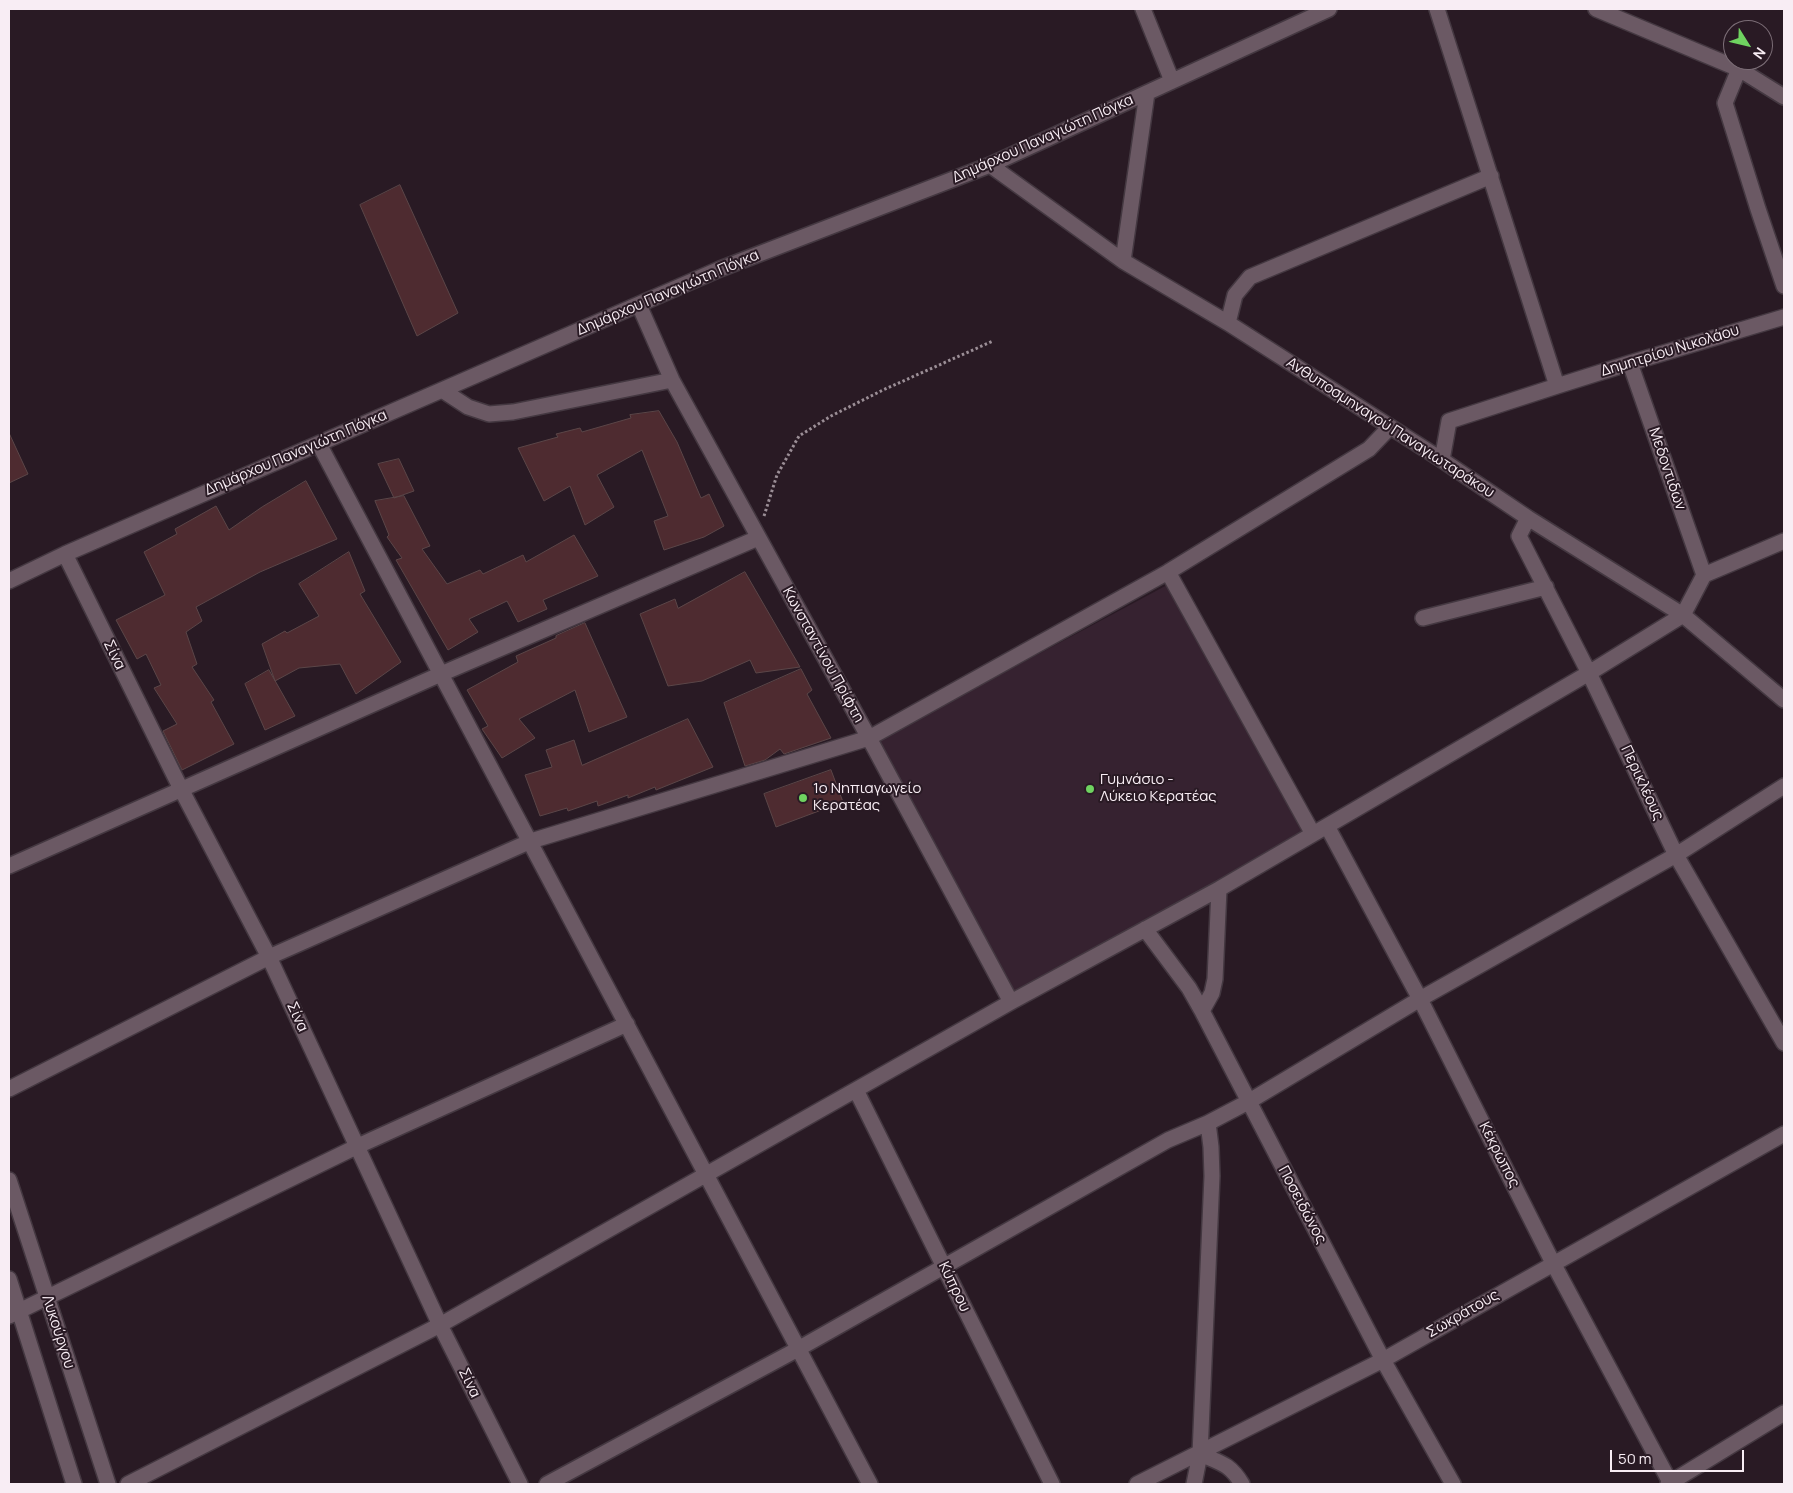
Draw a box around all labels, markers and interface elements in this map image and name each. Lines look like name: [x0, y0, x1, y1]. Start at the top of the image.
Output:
north arrow: [1723, 20, 1773, 70]
text: N: [1749, 44, 1770, 63]
street label: Δημάρχου Παναγιώτη Πόγκα: [950, 91, 1136, 187]
street label: Δημάρχου Παναγιώτη Πόγκα: [574, 246, 762, 340]
street label: Δημητρίου Νικολάου: [1599, 321, 1741, 381]
street label: Ανθυποσμηναγού Παναγιωταράκου: [1283, 354, 1497, 502]
street label: Δημάρχου Παναγιώτη Πόγκα: [202, 406, 390, 500]
street label: Μεδοντιδων: [1645, 426, 1689, 512]
street label: Κωνσταντίνου Πρίφτη: [778, 584, 868, 726]
street label: Σίνα: [99, 637, 129, 673]
street label: Περικλέους: [1617, 743, 1667, 823]
place label: Γυμνάσιο - Λύκειο Κερατέας: [1100, 771, 1217, 806]
place label: 1ο Νηπιαγωγείο Κερατέας: [813, 780, 921, 815]
marker: Γυμνάσιο - Λύκειο Κερατέας: [1084, 783, 1096, 795]
marker: 1ο Νηπιαγωγείο Κερατέας: [797, 792, 809, 804]
street label: Σίνα: [282, 999, 312, 1035]
street label: Κέκρωπος: [1475, 1119, 1523, 1191]
street label: Ποσειδώνος: [1274, 1163, 1330, 1247]
street label: Κύπρου: [934, 1259, 974, 1315]
street label: Σωκράτους: [1424, 1286, 1502, 1342]
street label: Λυκούργου: [38, 1293, 78, 1371]
street label: Σίνα: [454, 1365, 484, 1401]
scale bar: [1613, 1440, 1747, 1472]
text: 50 m: [1618, 1448, 1652, 1469]

